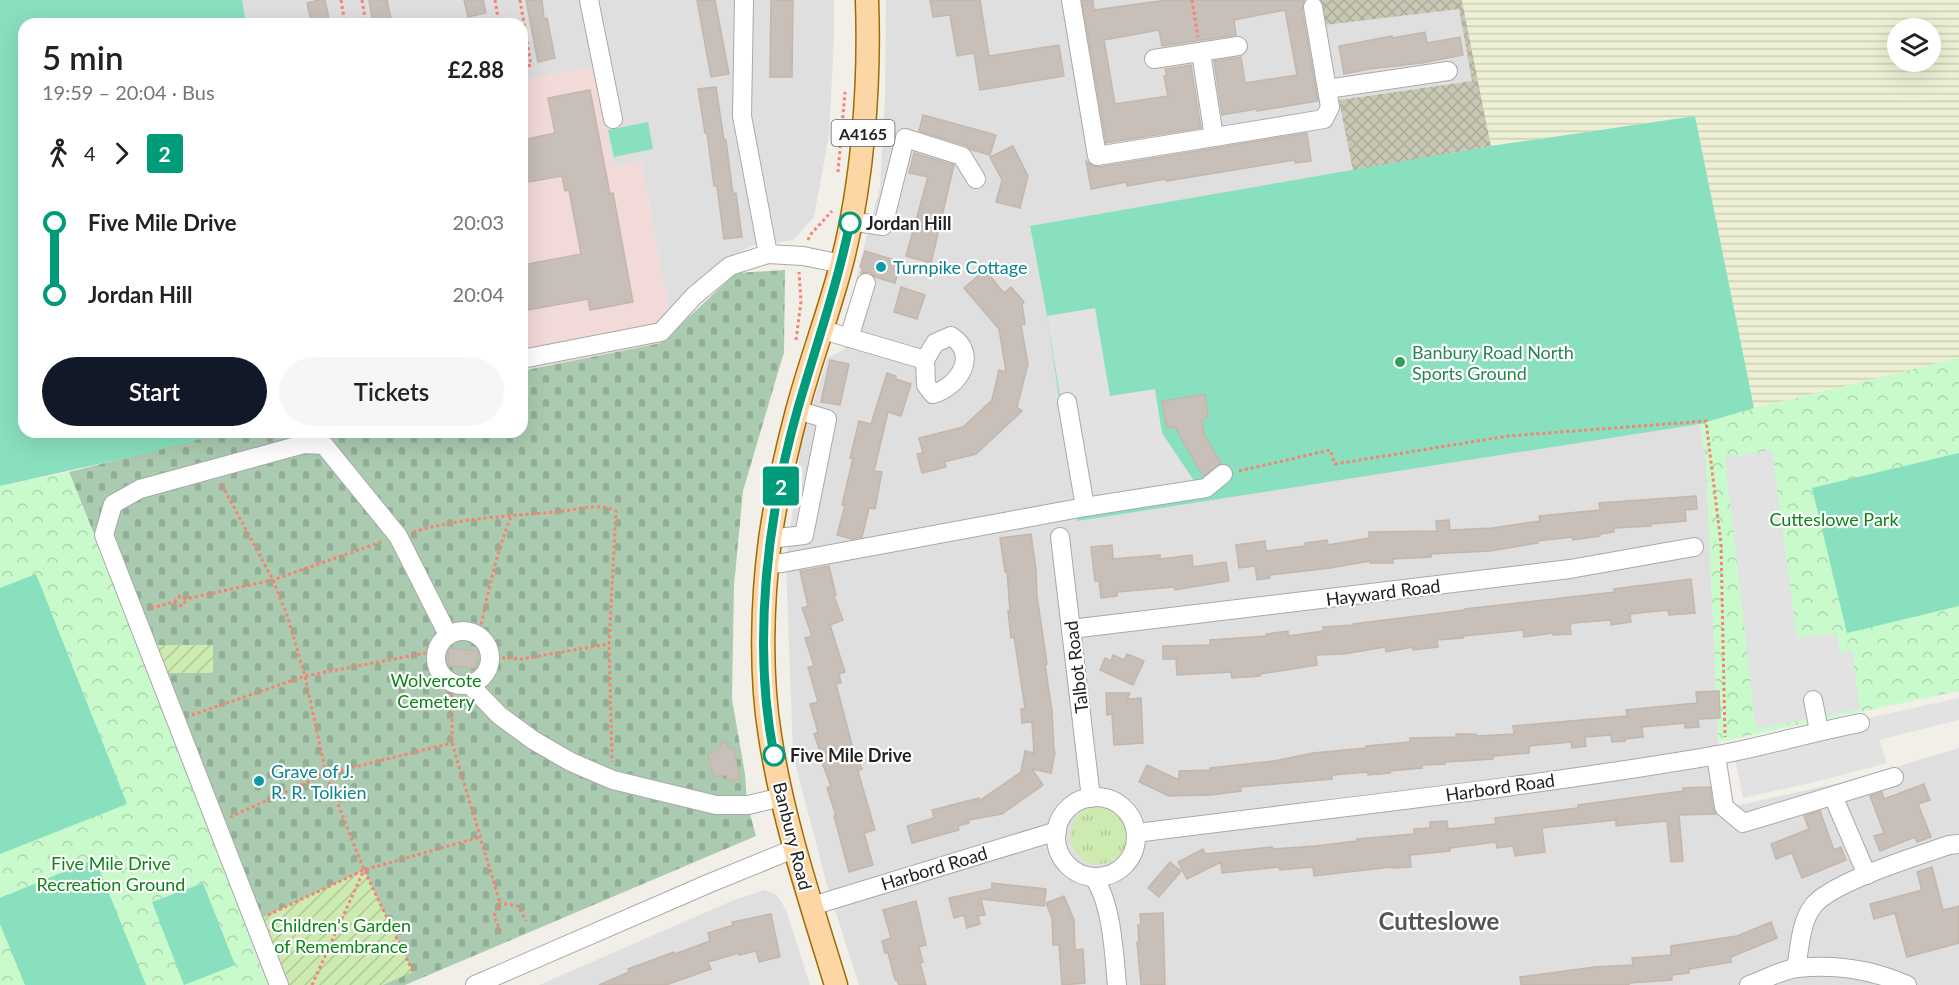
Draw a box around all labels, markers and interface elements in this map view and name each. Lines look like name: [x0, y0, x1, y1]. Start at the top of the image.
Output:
map controls: [1887, 18, 1941, 72]
button: layers: [1887, 18, 1941, 72]
text: 5 min: [42, 37, 123, 77]
text: £2.88: [448, 56, 504, 83]
text: 19:59 – 20:04 · Bus: [42, 80, 215, 104]
road number: A4165: [832, 120, 894, 146]
icon: walk: [42, 137, 75, 170]
icon: forward: [105, 137, 138, 170]
text: 4: [84, 141, 96, 165]
text: 2: [159, 141, 171, 166]
text: Five Mile Drive: [88, 209, 237, 236]
text: 20:03: [453, 210, 504, 234]
marker: Jordan Hill: [839, 212, 861, 234]
place label: Jordan Hill: [866, 212, 951, 234]
place label: Turnpike Cottage: [893, 256, 1027, 278]
marker: Turnpike Cottage: [874, 260, 888, 274]
text: Jordan Hill: [88, 281, 192, 308]
text: 20:04: [453, 282, 504, 306]
place label: Banbury Road North Sports Ground: [1412, 341, 1574, 384]
marker: Banbury Road North Sports Ground: [1393, 355, 1407, 369]
button: Start: [42, 357, 267, 426]
button: Tickets: [279, 357, 504, 426]
line badge: 2: [762, 466, 800, 506]
text: 2: [775, 474, 787, 499]
park label: Cutteslowe Park: [1769, 508, 1899, 530]
street label: Hayward Road: [1324, 574, 1442, 610]
street label: Talbot Road: [1059, 620, 1093, 714]
park label: Wolvercote Cemetery: [390, 669, 482, 712]
marker: Five Mile Drive: [763, 744, 785, 766]
place label: Five Mile Drive: [790, 744, 912, 766]
place label: Grave of J. R. R. Tolkien: [271, 760, 367, 803]
street label: Harbord Road: [1444, 768, 1556, 806]
marker: Grave of J. R. R. Tolkien: [252, 774, 266, 788]
street label: Banbury Road: [769, 780, 817, 892]
street label: Harbord Road: [878, 841, 990, 895]
park label: Five Mile Drive Recreation Ground: [37, 852, 185, 895]
district label: Cutteslowe: [1379, 906, 1500, 935]
park label: Children's Garden of Remembrance: [271, 914, 411, 957]

